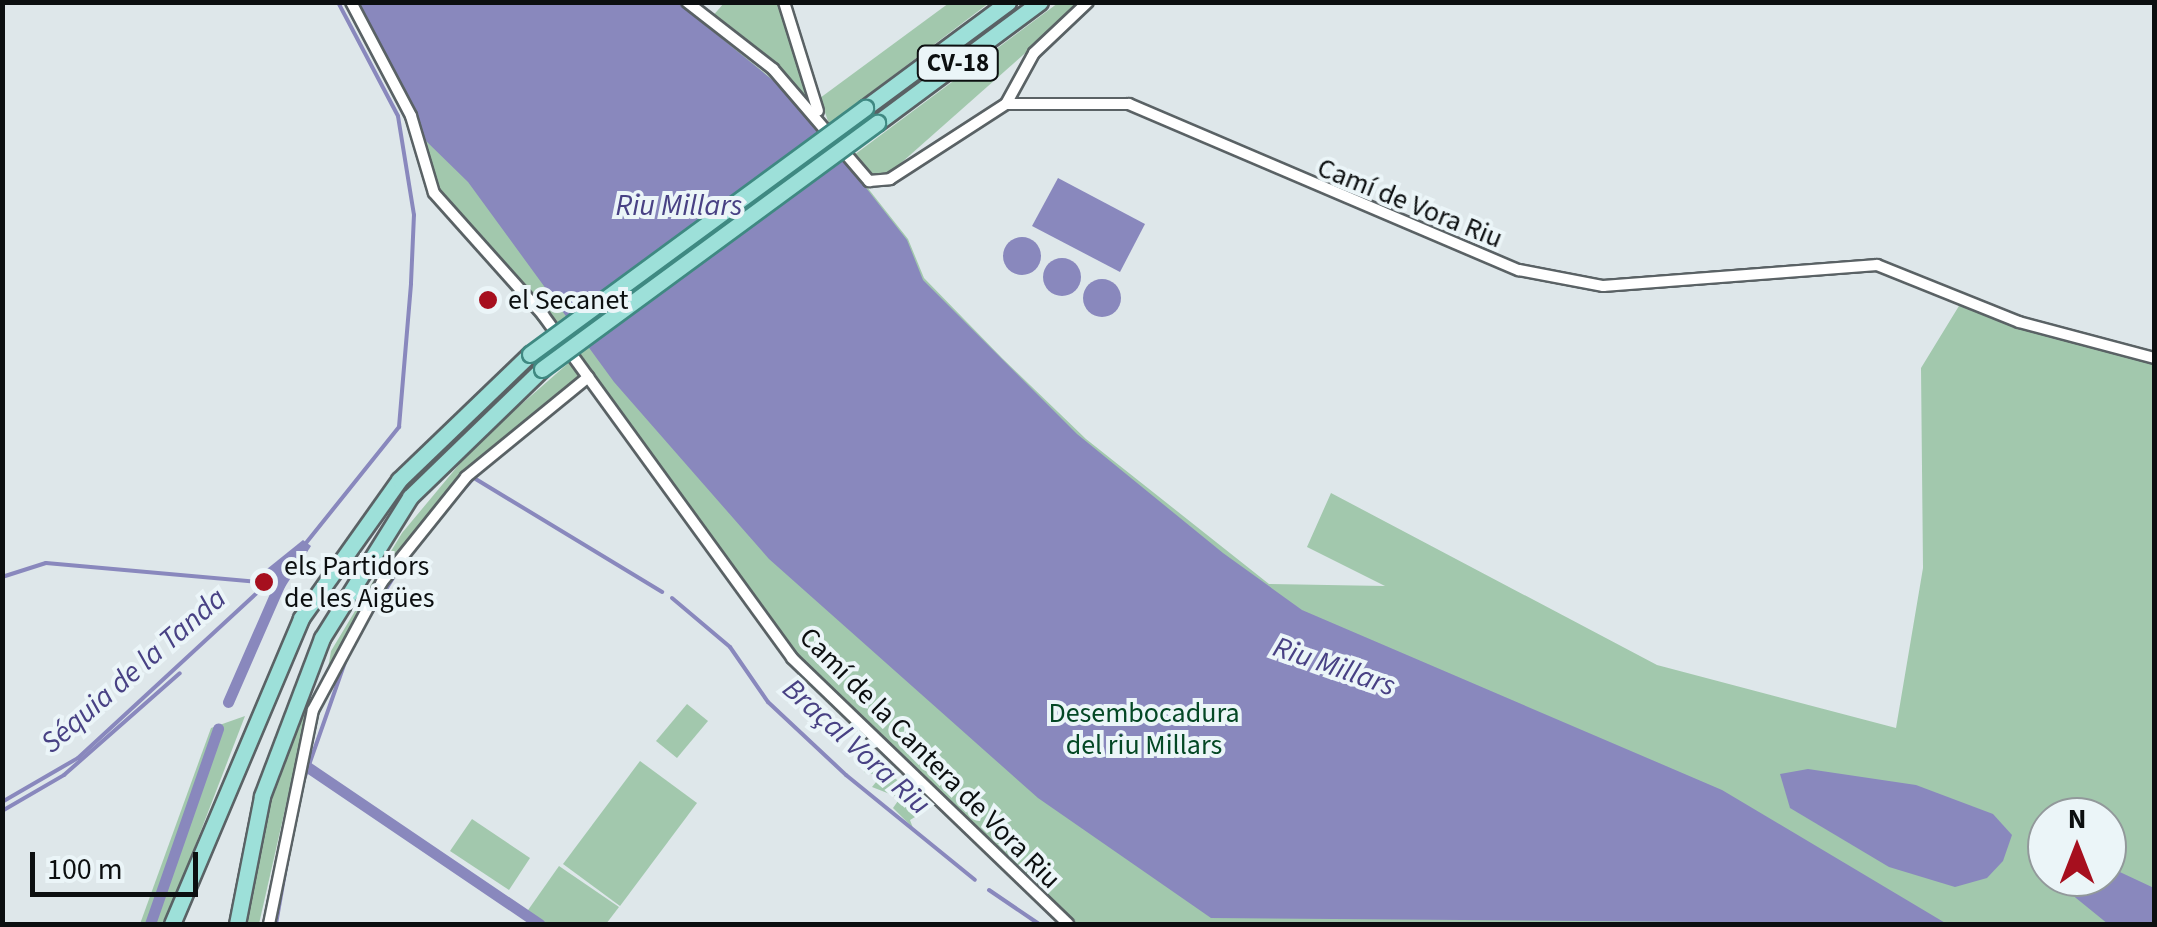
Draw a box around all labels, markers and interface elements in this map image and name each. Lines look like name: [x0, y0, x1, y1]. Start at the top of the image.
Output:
road number: CV-18: [916, 43, 1000, 83]
street label: Camí de Vora Riu: [1312, 151, 1508, 255]
water label: Riu Millars: [616, 188, 742, 224]
place label: el Secanet: [508, 283, 628, 317]
marker: el Secanet: [477, 289, 499, 311]
place label: els Partidors de les Aigües: [284, 549, 434, 615]
marker: els Partidors de les Aigües: [253, 571, 275, 593]
water label: Séquia de la Tanda: [34, 581, 234, 761]
street label: Camí de la Cantera de Vora Riu: [792, 620, 1068, 896]
water label: Riu Millars: [1268, 629, 1400, 705]
water label: Braçal Vora Riu: [775, 671, 937, 823]
park label: Desembocadura del riu Millars: [1048, 696, 1240, 762]
north arrow: [2027, 797, 2127, 897]
text: N: [2068, 799, 2086, 839]
scale bar: [35, 832, 202, 894]
text: 100 m: [47, 848, 123, 891]

